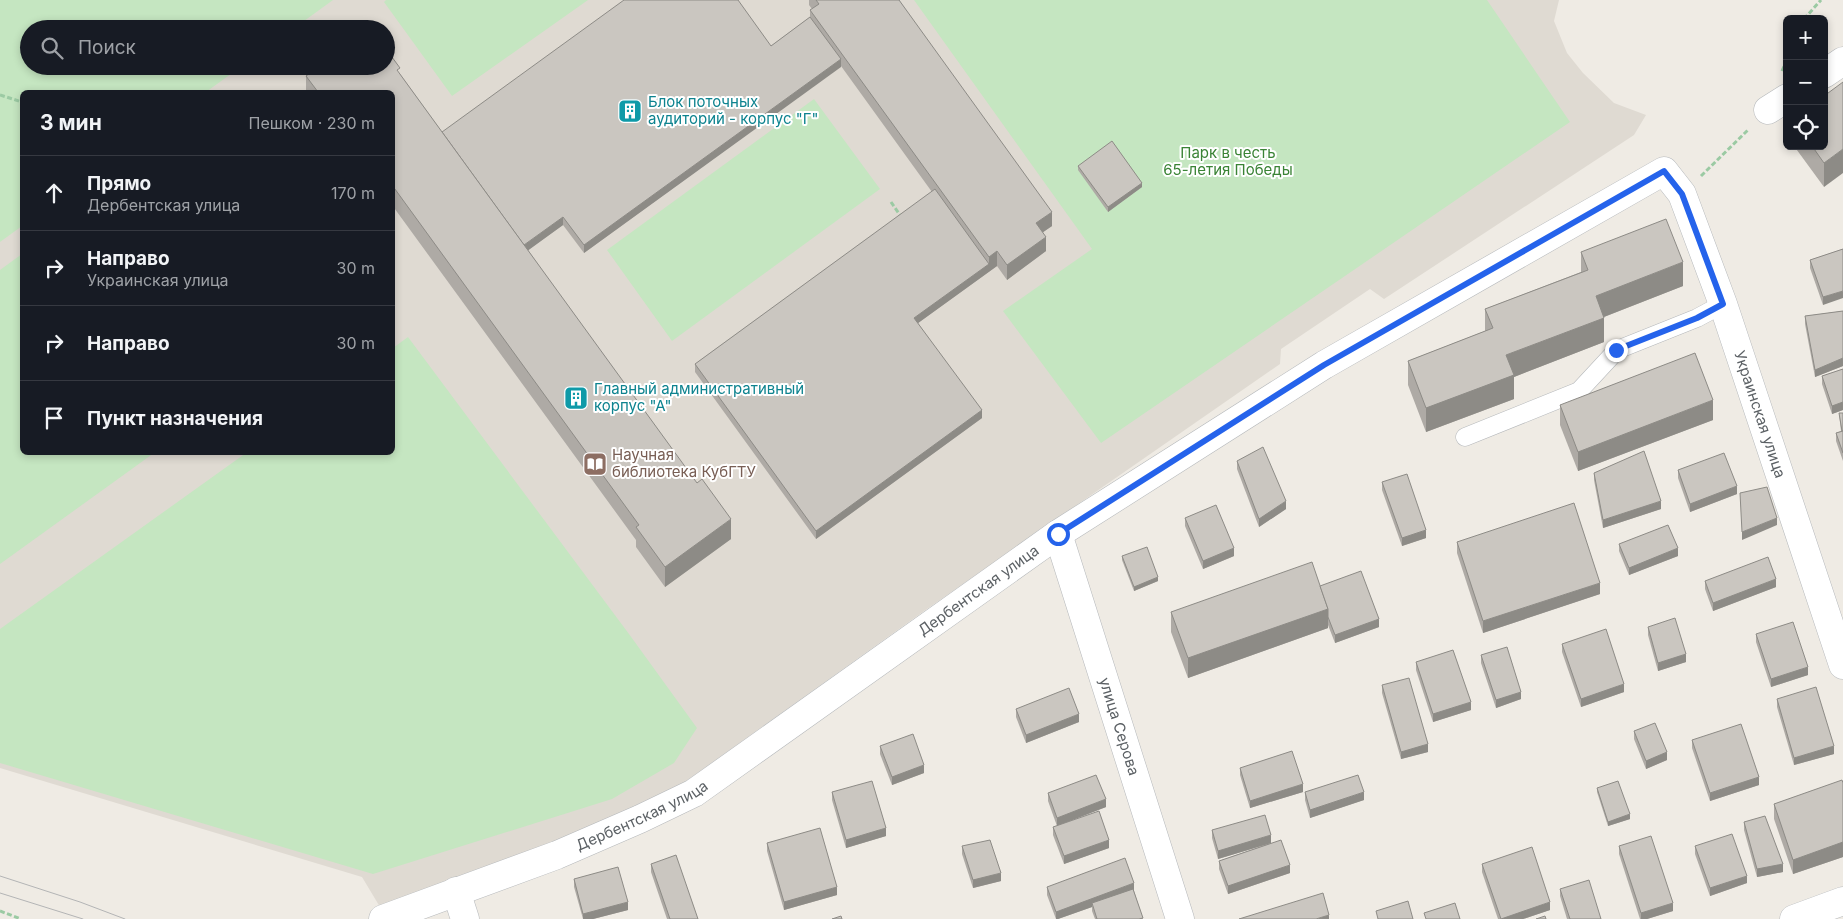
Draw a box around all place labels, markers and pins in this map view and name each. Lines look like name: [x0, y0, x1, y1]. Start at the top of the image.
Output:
place label: Блок поточных аудиторий - корпус "Г": [648, 92, 818, 128]
building icon: Блок поточных аудиторий - корпус "Г": [617, 98, 643, 124]
place label: Главный административный корпус "А": [594, 379, 804, 415]
building icon: Главный административный корпус "А": [563, 385, 589, 411]
place label: Научная библиотека КубГТУ: [612, 445, 757, 481]
library icon: Научная библиотека КубГТУ: [582, 451, 608, 477]

